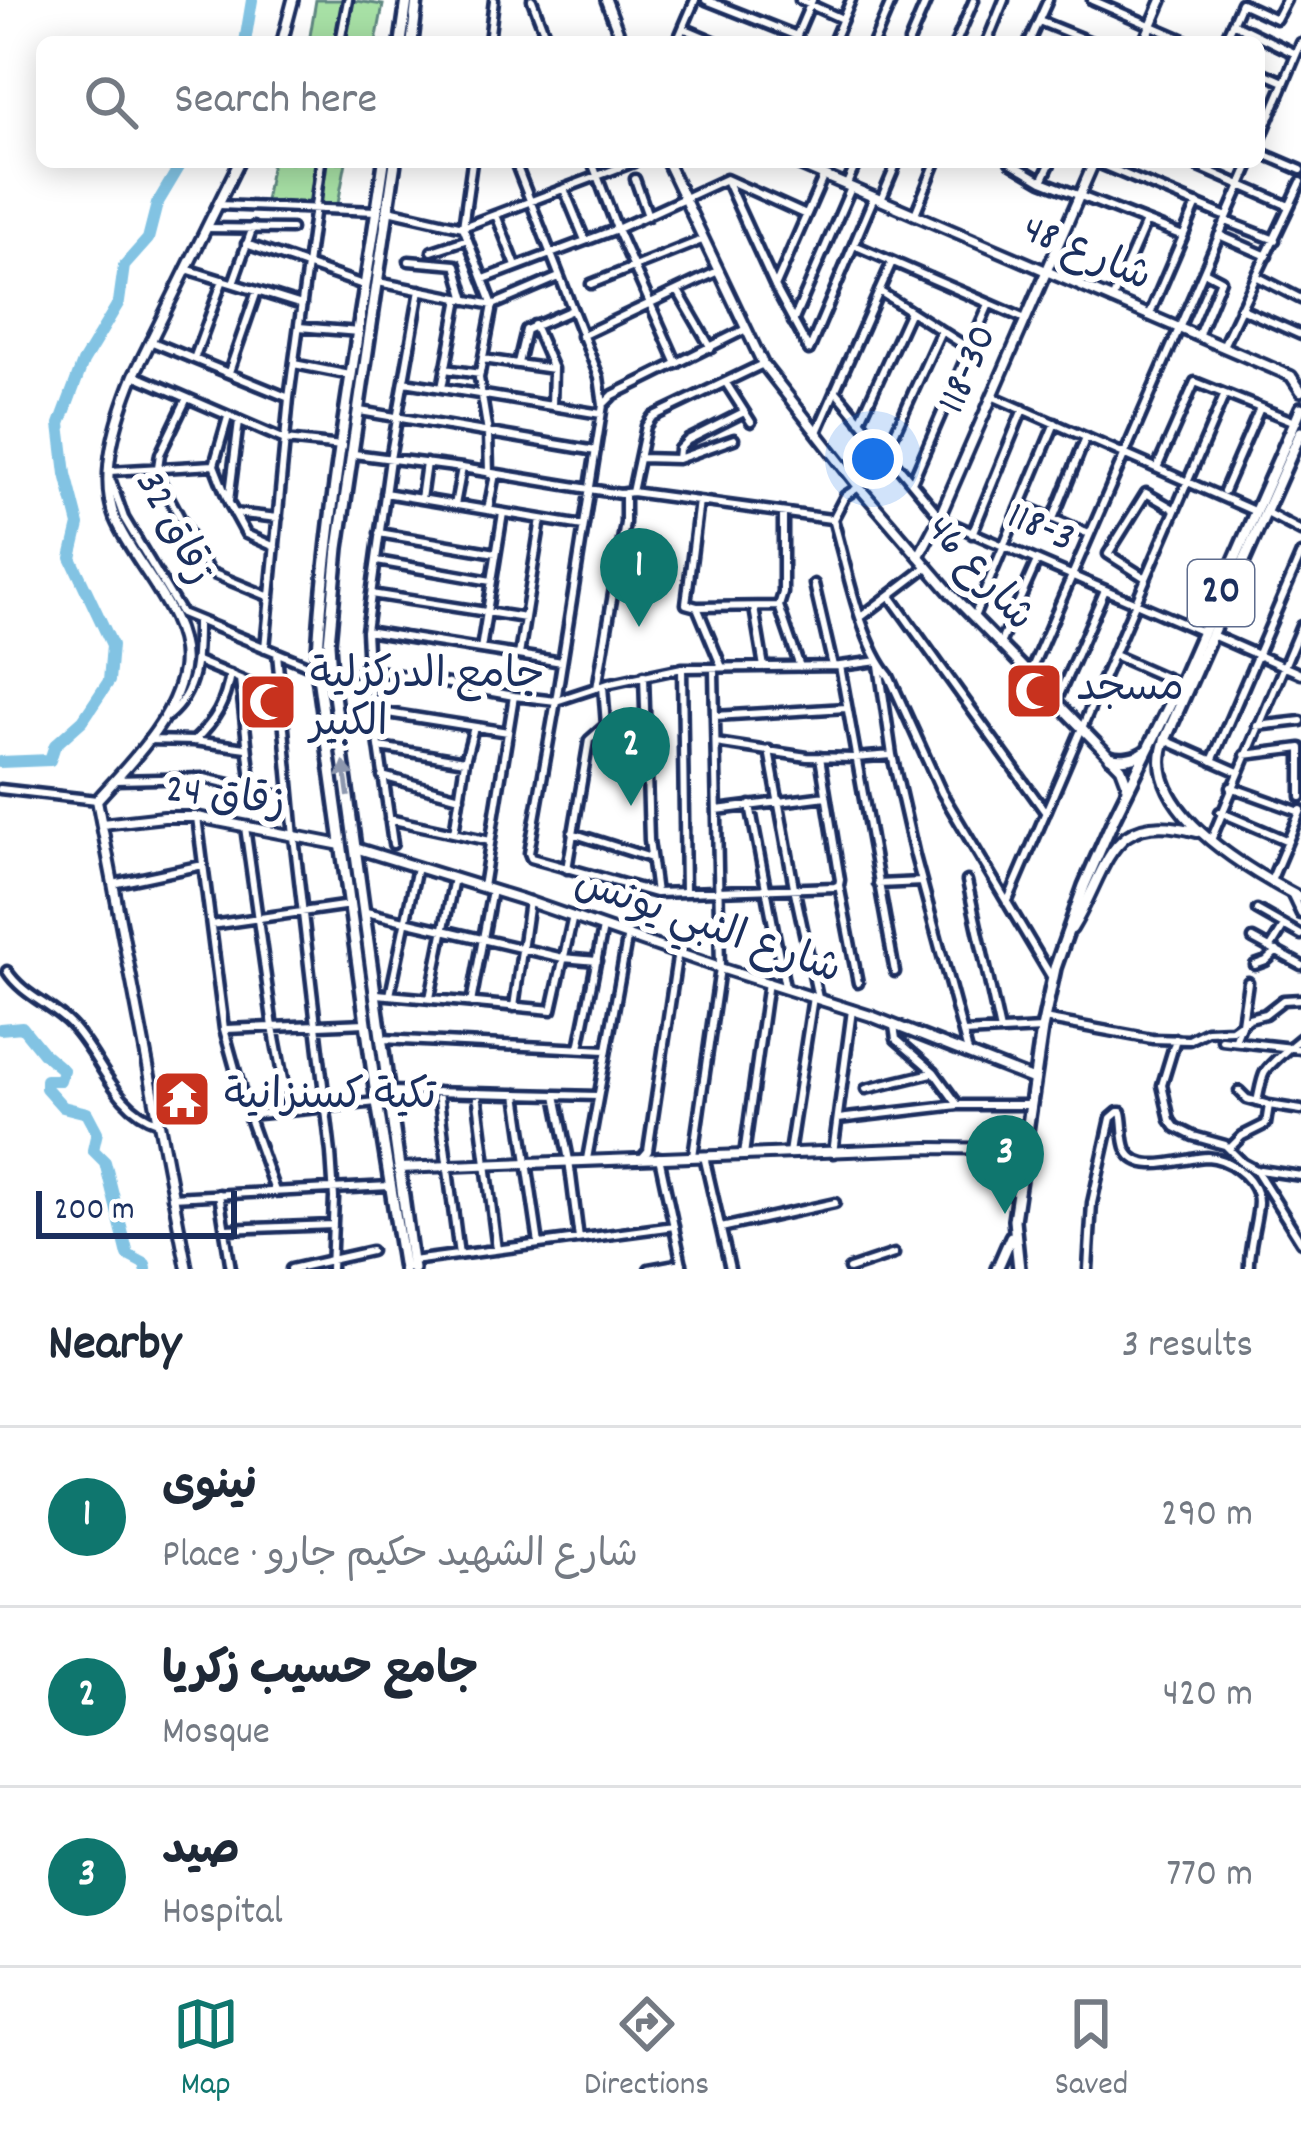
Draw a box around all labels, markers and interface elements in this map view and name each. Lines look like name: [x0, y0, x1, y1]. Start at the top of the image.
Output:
search box: [36, 36, 1265, 168]
icon: search: [78, 69, 144, 135]
text: Search here: [174, 70, 377, 134]
street label: شارع 48: [1012, 202, 1160, 310]
street label: 118-30: [925, 316, 1015, 424]
your location: [843, 429, 903, 489]
street label: زقاق 32: [117, 461, 227, 597]
street label: 118-3: [997, 489, 1083, 571]
street label: شارع 46: [909, 503, 1047, 647]
pin: 1: [600, 528, 678, 627]
road number: 20: [1188, 560, 1254, 626]
place label: جامع الدركزلية الكبير: [307, 648, 545, 756]
mosque icon: مسجد: [1003, 660, 1065, 722]
place label: مسجد: [1076, 661, 1184, 721]
mosque icon: جامع الدركزلية الكبير: [237, 671, 299, 733]
pin: 2: [592, 707, 670, 806]
one-way arrow: [336, 759, 355, 797]
street label: زقاق 24: [161, 762, 289, 836]
street label: شارع النبي يونس: [566, 855, 848, 1003]
temple icon: تكية كسنزانية: [151, 1068, 213, 1130]
place label: تكية كسنزانية: [224, 1069, 437, 1129]
pin: 3: [966, 1115, 1044, 1214]
scale bar: [36, 1185, 237, 1238]
text: 200 m: [54, 1188, 135, 1235]
text: Nearby: [48, 1311, 181, 1383]
text: 3 results: [1122, 1320, 1253, 1375]
text: نينوى: [162, 1456, 257, 1520]
text: 1: [83, 1489, 91, 1544]
text: 290 m: [1161, 1489, 1253, 1544]
text: Place · شارع الشهيد حكيم جارو: [162, 1530, 638, 1585]
text: جامع حسيب زكريا: [162, 1641, 478, 1705]
text: 2: [78, 1669, 96, 1724]
text: 420 m: [1163, 1669, 1253, 1724]
text: Mosque: [162, 1707, 270, 1762]
text: صيد: [162, 1821, 240, 1885]
text: 3: [78, 1849, 96, 1904]
text: 770 m: [1166, 1849, 1253, 1904]
text: Hospital: [162, 1887, 283, 1942]
tab: Map: [173, 1991, 239, 2110]
tab: Directions: [584, 1991, 709, 2110]
tab: Saved: [1055, 1991, 1128, 2110]

